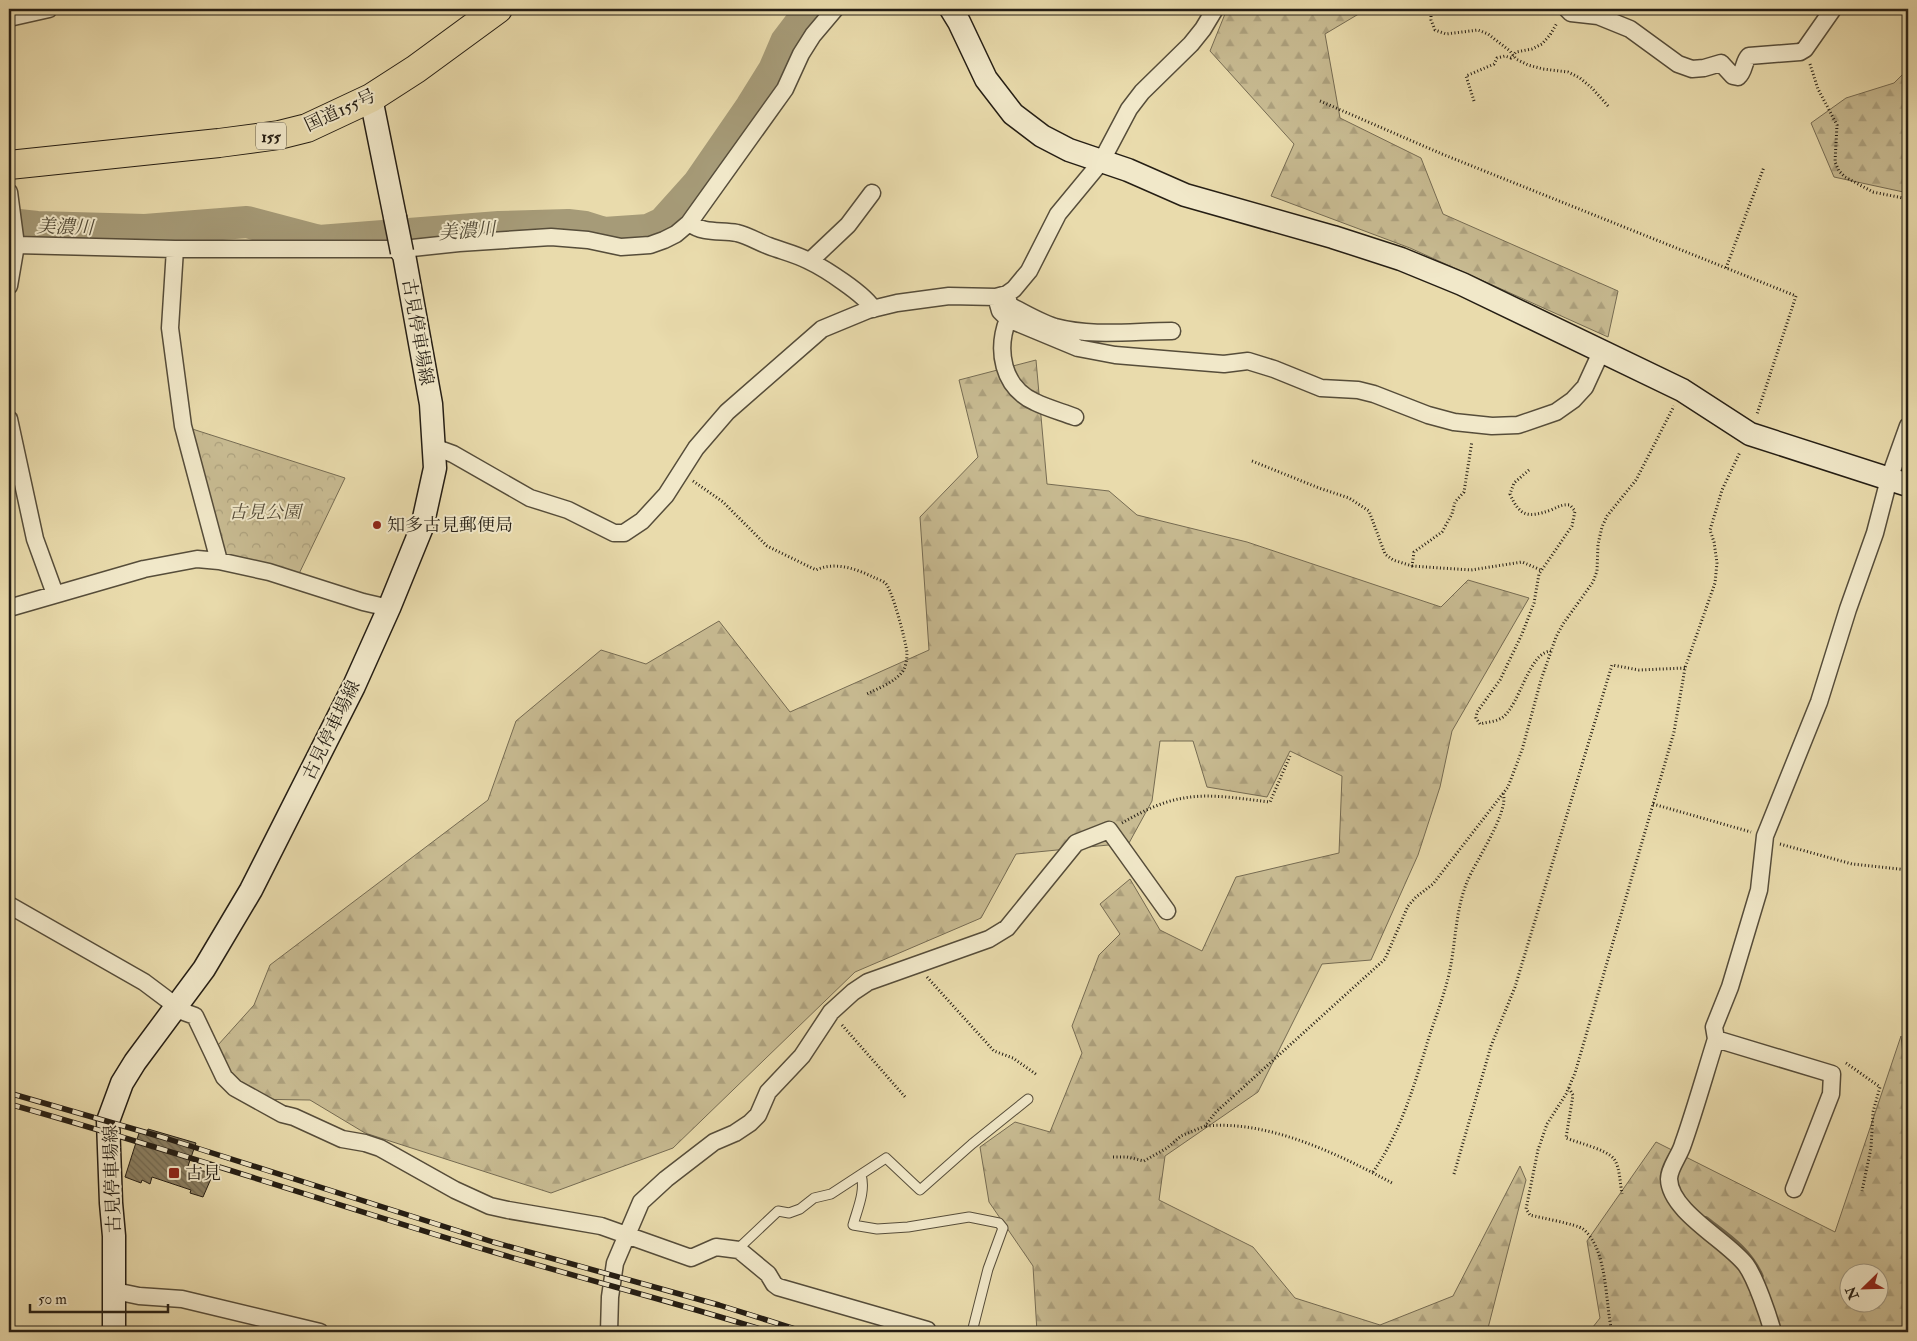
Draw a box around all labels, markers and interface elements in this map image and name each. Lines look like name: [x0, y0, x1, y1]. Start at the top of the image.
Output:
street label: 国道155号: [301, 84, 380, 137]
road number: 155: [256, 122, 286, 150]
water label: 美濃川: [36, 214, 96, 240]
water label: 美濃川: [438, 217, 498, 245]
street label: 古見停車場線: [397, 277, 438, 387]
park label: 古見公園: [229, 501, 304, 524]
place label: 知多古見郵便局: [387, 514, 513, 537]
marker: 知多古見郵便局: [371, 519, 383, 531]
street label: 古見停車場線: [297, 677, 365, 784]
street label: 古見停車場線: [99, 1125, 126, 1233]
place label: 古見: [185, 1162, 221, 1185]
marker: 古見: [167, 1166, 181, 1180]
north arrow: [1840, 1264, 1890, 1314]
scale bar: [30, 1281, 168, 1313]
text: N: [1842, 1283, 1863, 1303]
text: 50 m: [38, 1290, 67, 1309]

